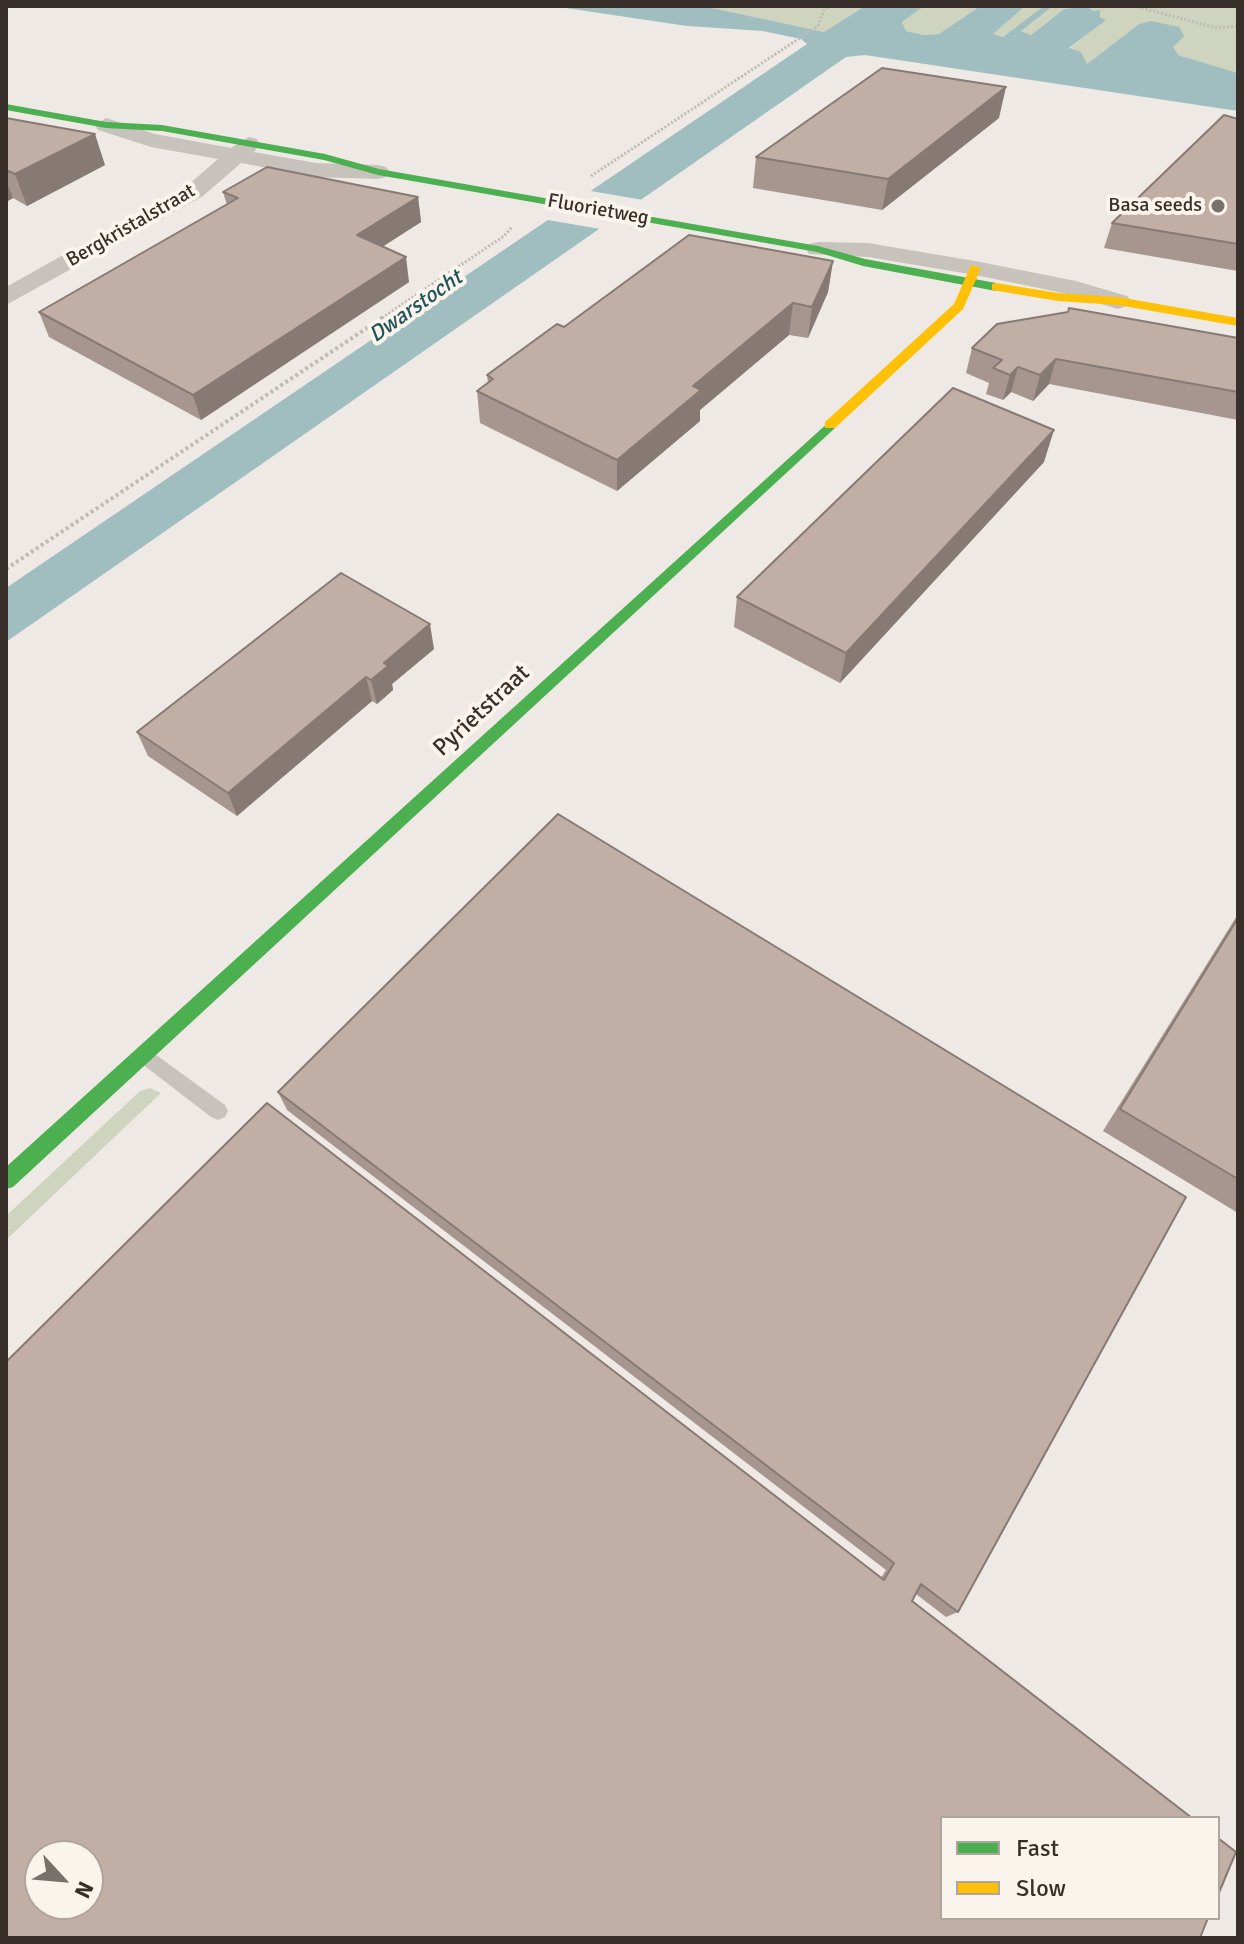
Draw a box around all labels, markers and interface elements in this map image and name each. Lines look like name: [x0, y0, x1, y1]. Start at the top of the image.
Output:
street label: Bergkristalstraat: [62, 179, 200, 273]
street label: Fluorietweg: [545, 189, 651, 231]
place label: Basa seeds: [1108, 194, 1202, 218]
marker: Basa seeds: [1209, 197, 1227, 215]
water label: Dwarstocht: [364, 265, 468, 349]
street label: Pyrietstraat: [428, 659, 536, 763]
legend: [940, 1816, 1220, 1920]
text: Fast: [1016, 1833, 1059, 1863]
north arrow: [24, 1840, 104, 1920]
text: Slow: [1016, 1873, 1066, 1903]
text: N: [69, 1877, 100, 1903]

